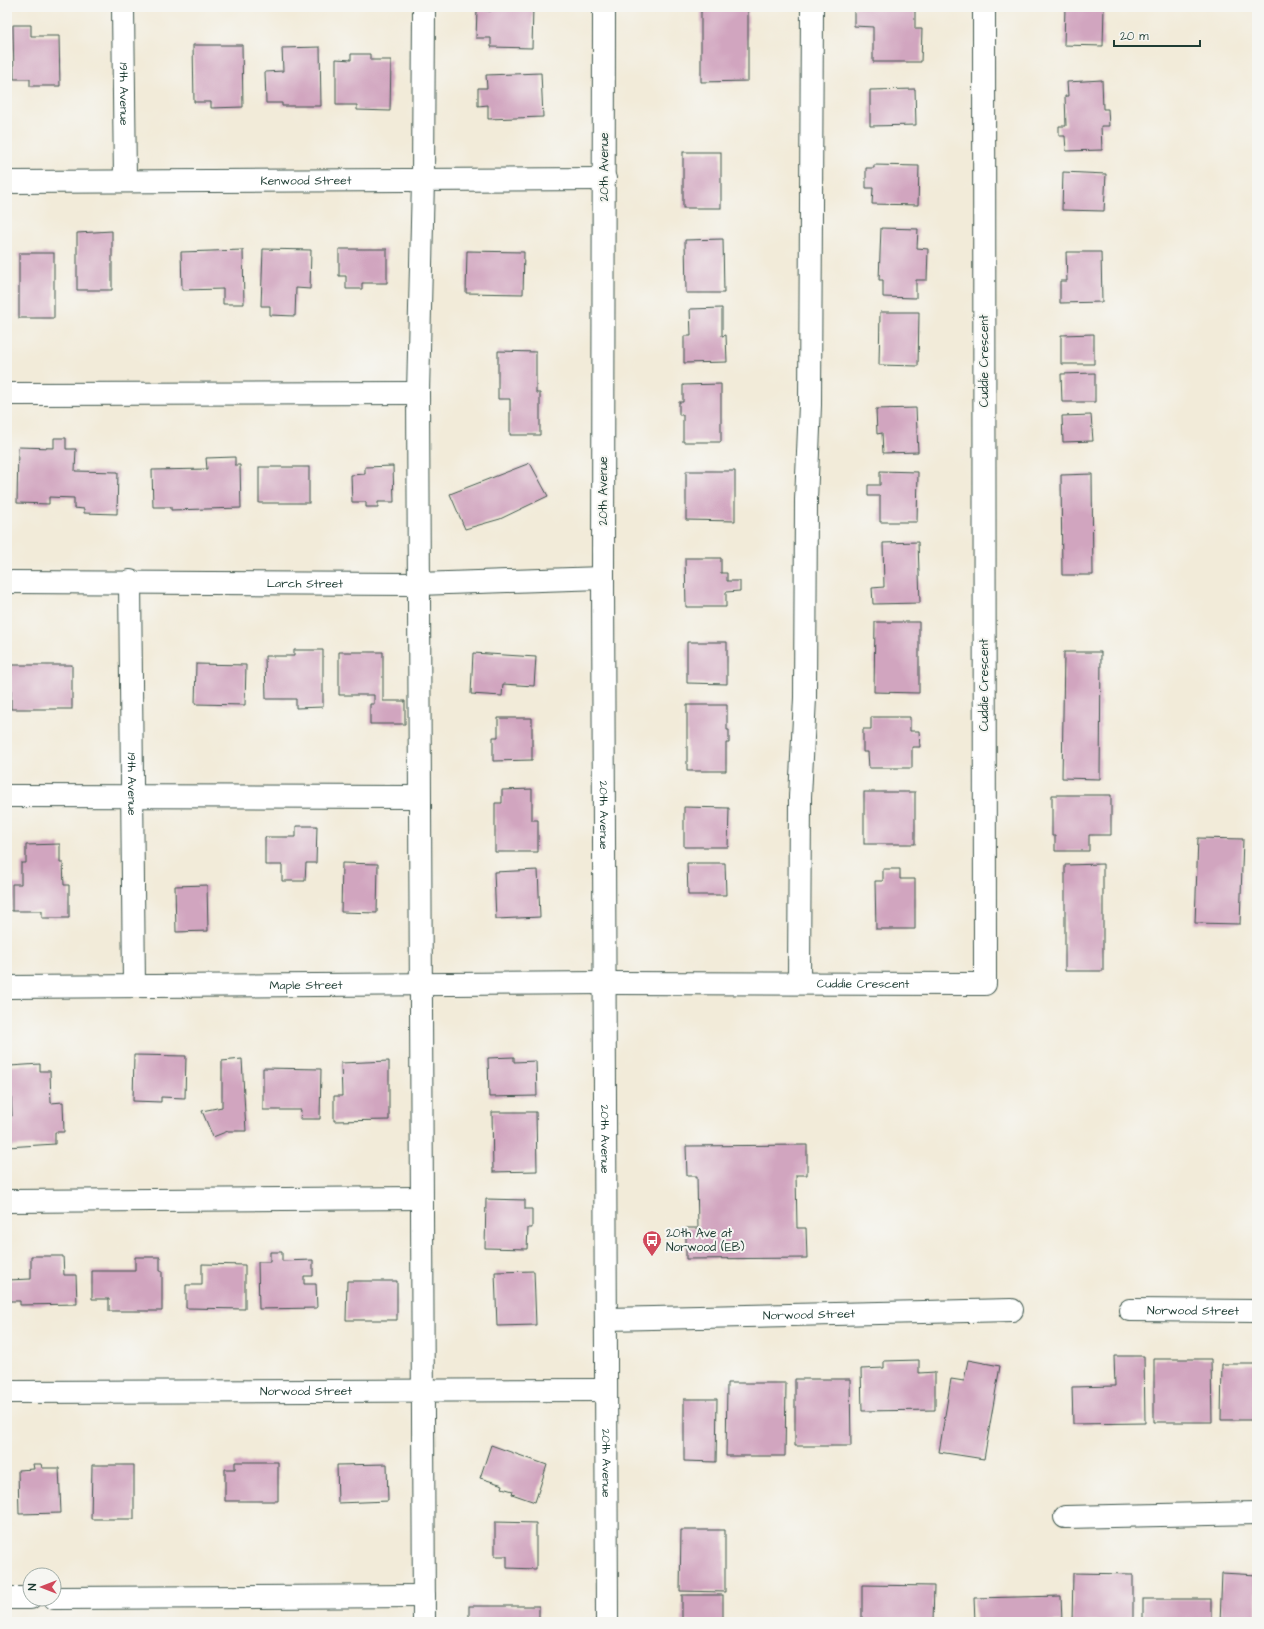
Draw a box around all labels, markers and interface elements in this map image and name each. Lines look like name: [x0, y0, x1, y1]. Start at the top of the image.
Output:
scale bar: [1114, 22, 1200, 48]
text: 20 m: [1120, 28, 1149, 45]
street label: 19th Avenue: [115, 62, 133, 126]
street label: 20th Avenue: [596, 132, 613, 202]
street label: Kenwood Street: [260, 172, 352, 189]
street label: Cuddie Crescent: [976, 315, 993, 407]
street label: 20th Avenue: [595, 456, 612, 526]
street label: Larch Street: [267, 575, 343, 592]
street label: Cuddie Crescent: [976, 639, 993, 731]
street label: 19th Avenue: [123, 752, 141, 816]
street label: 20th Avenue: [595, 780, 613, 850]
street label: Cuddie Crescent: [817, 975, 909, 992]
street label: Maple Street: [269, 976, 343, 994]
street label: 20th Avenue: [597, 1104, 614, 1174]
place label: 20th Ave at Norwood (EB): [666, 1225, 744, 1256]
bus stop icon: 20th Ave at Norwood (EB): [641, 1229, 663, 1257]
street label: Norwood Street: [1147, 1302, 1239, 1319]
street label: Norwood Street: [763, 1305, 855, 1324]
street label: Norwood Street: [260, 1382, 352, 1400]
street label: 20th Avenue: [598, 1428, 615, 1498]
north arrow: [22, 1567, 62, 1607]
text: N: [25, 1583, 40, 1590]

